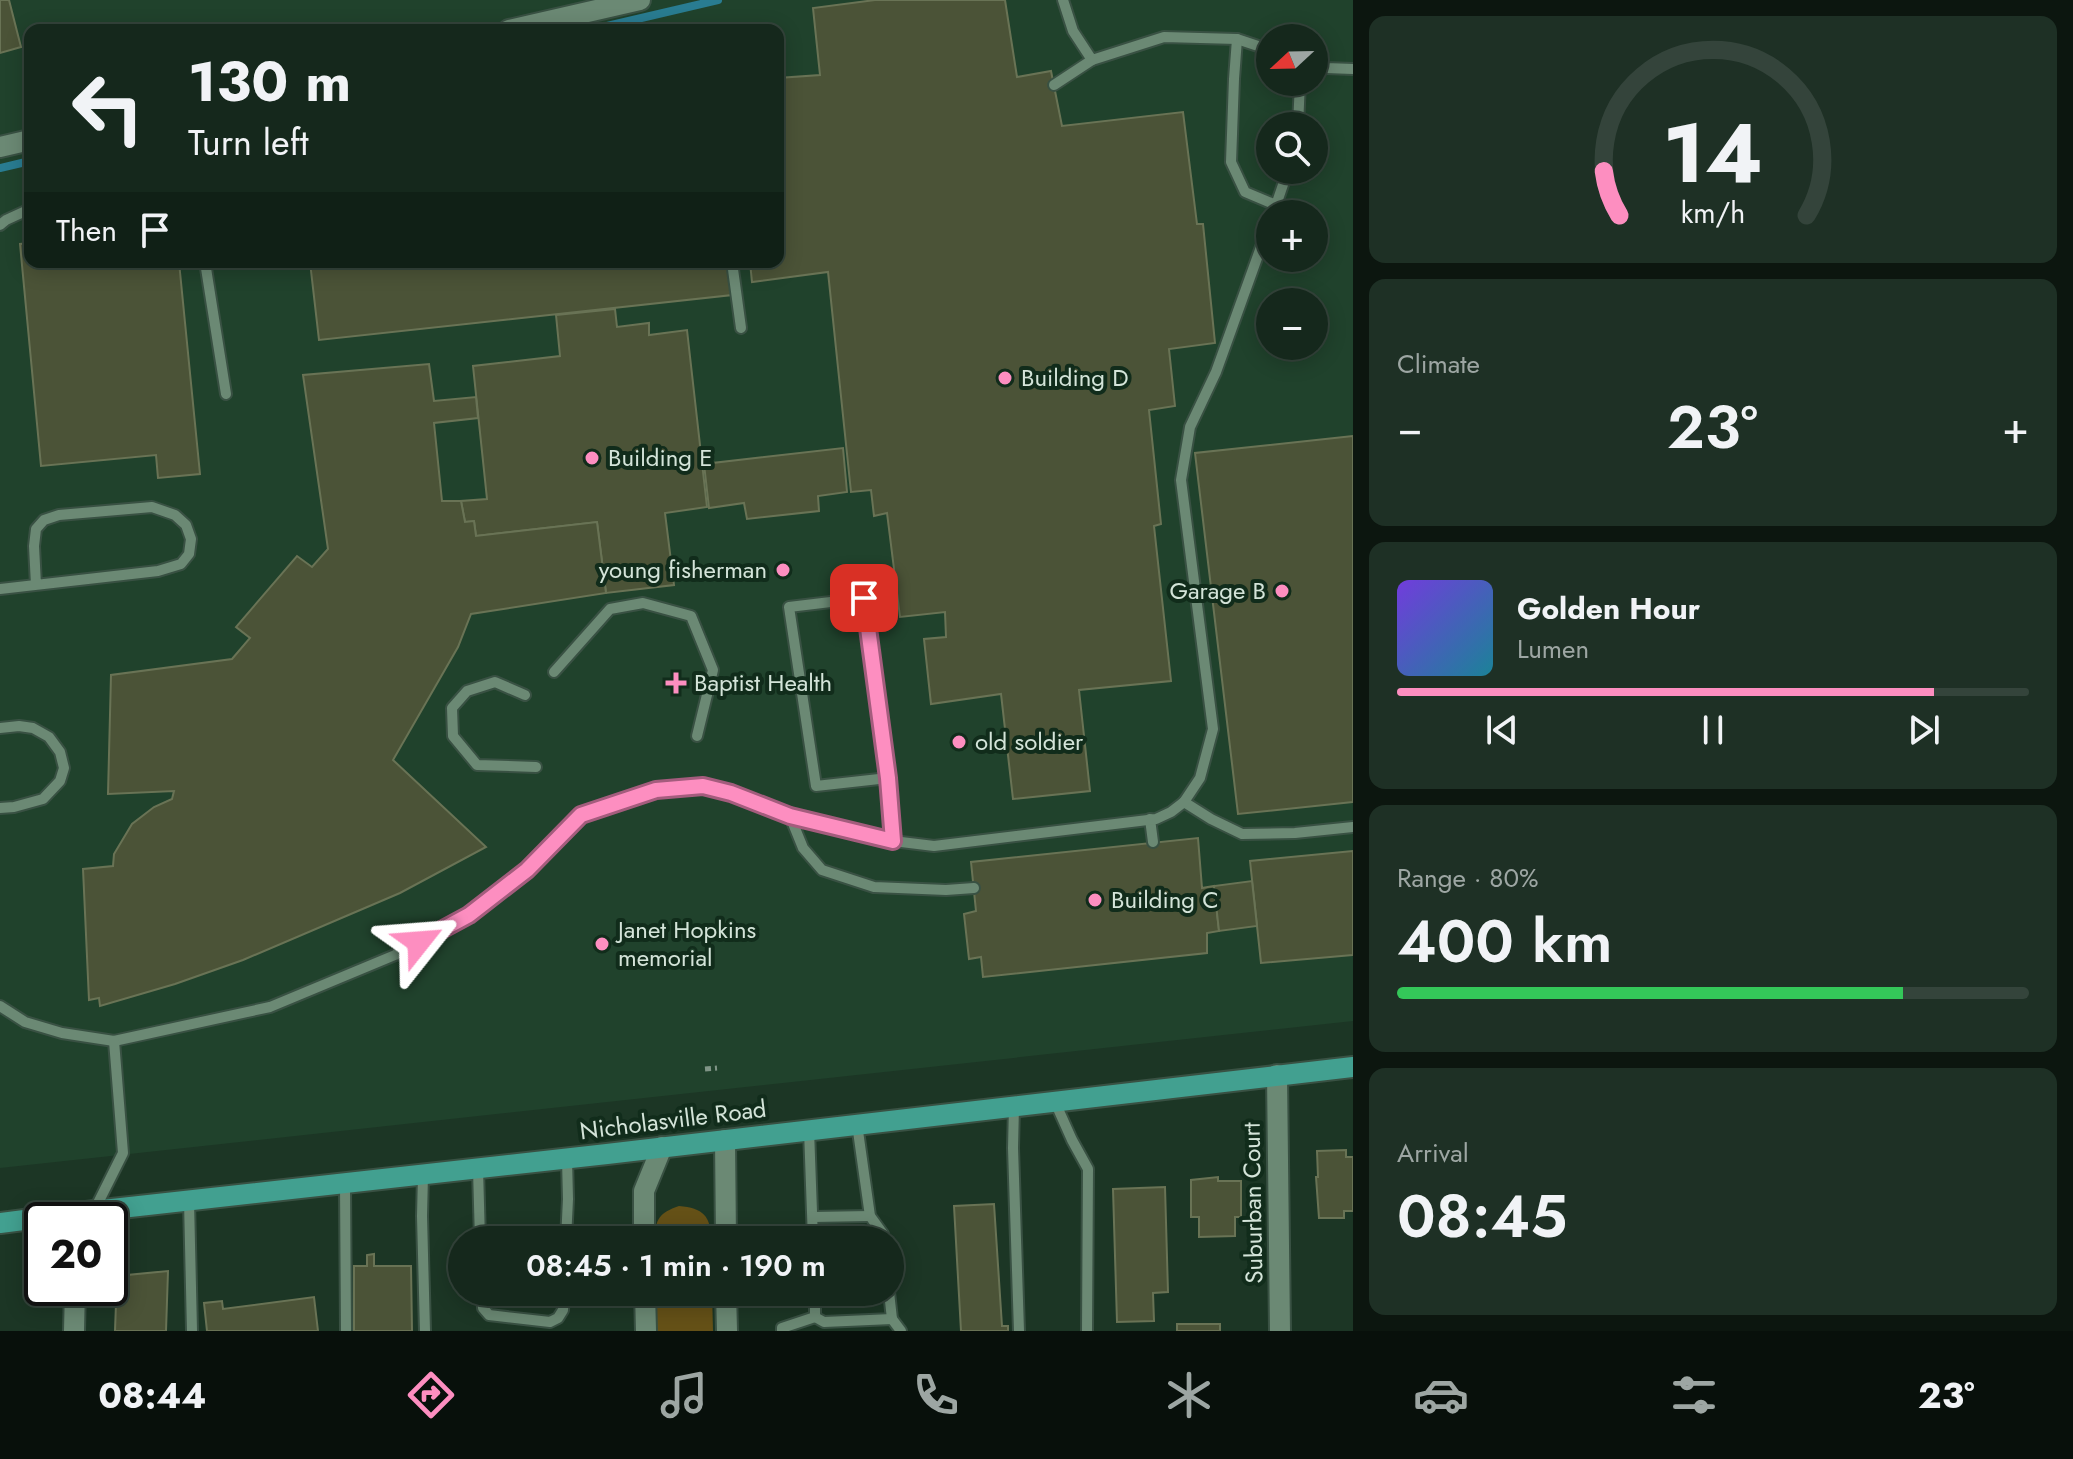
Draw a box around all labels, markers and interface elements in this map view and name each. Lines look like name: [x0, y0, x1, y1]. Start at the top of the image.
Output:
north arrow: [1256, 24, 1328, 96]
map controls: [1256, 24, 1328, 360]
text: 130 m: [188, 41, 351, 122]
icon: left: [56, 56, 160, 160]
text: 14: [1663, 92, 1763, 212]
button: search: [1256, 112, 1328, 184]
text: Turn left: [188, 116, 309, 168]
text: km/h: [1681, 192, 1745, 234]
button: +: [1256, 200, 1328, 272]
icon: arrive: [133, 208, 177, 252]
text: Then: [56, 209, 117, 252]
button: −: [1256, 288, 1328, 360]
text: Climate: [1397, 345, 1480, 383]
place label: Building D: [1021, 360, 1128, 395]
marker: Building D: [996, 369, 1014, 387]
text: 23°: [1667, 384, 1758, 471]
text: −: [1397, 396, 1423, 460]
text: +: [2002, 396, 2029, 460]
place label: Building E: [608, 440, 712, 475]
marker: Building E: [583, 449, 601, 467]
place label: young fisherman: [599, 552, 767, 587]
marker: young fisherman: [774, 561, 792, 579]
pin: [830, 564, 898, 632]
place label: Garage B: [1169, 573, 1266, 608]
icon: arrive: [842, 576, 886, 620]
marker: Garage B: [1273, 582, 1291, 600]
text: Golden Hour: [1517, 587, 1700, 630]
text: Lumen: [1517, 630, 1589, 668]
place label: Baptist Health: [694, 665, 832, 700]
marker: Baptist Health: [665, 672, 687, 694]
icon: previous: [1480, 708, 1524, 752]
icon: pause: [1691, 708, 1735, 752]
icon: next: [1902, 708, 1946, 752]
place label: old soldier: [975, 724, 1084, 759]
marker: old soldier: [950, 733, 968, 751]
text: Range · 80%: [1397, 859, 1539, 897]
place label: Building C: [1111, 882, 1219, 917]
marker: Building C: [1086, 891, 1104, 909]
text: 400 km: [1397, 898, 1612, 985]
position arrow: [377, 900, 461, 984]
place label: Janet Hopkins memorial: [615, 912, 756, 975]
marker: Janet Hopkins memorial: [593, 935, 611, 953]
street label: Nicholasville Road: [578, 1091, 768, 1148]
street label: Suburban Court: [1234, 1122, 1271, 1284]
text: Arrival: [1397, 1134, 1469, 1172]
text: 08:45: [1397, 1173, 1568, 1260]
speed limit sign: 20: [24, 1202, 128, 1306]
text: 08:45 · 1 min · 190 m: [526, 1244, 826, 1287]
icon: directions: [403, 1367, 459, 1423]
icon: music: [656, 1367, 712, 1423]
icon: phone: [908, 1367, 964, 1423]
icon: climate: [1161, 1367, 1217, 1423]
icon: car: [1413, 1367, 1469, 1423]
icon: filters: [1666, 1367, 1722, 1423]
text: 08:44: [98, 1369, 207, 1421]
text: 23°: [1918, 1369, 1975, 1421]

